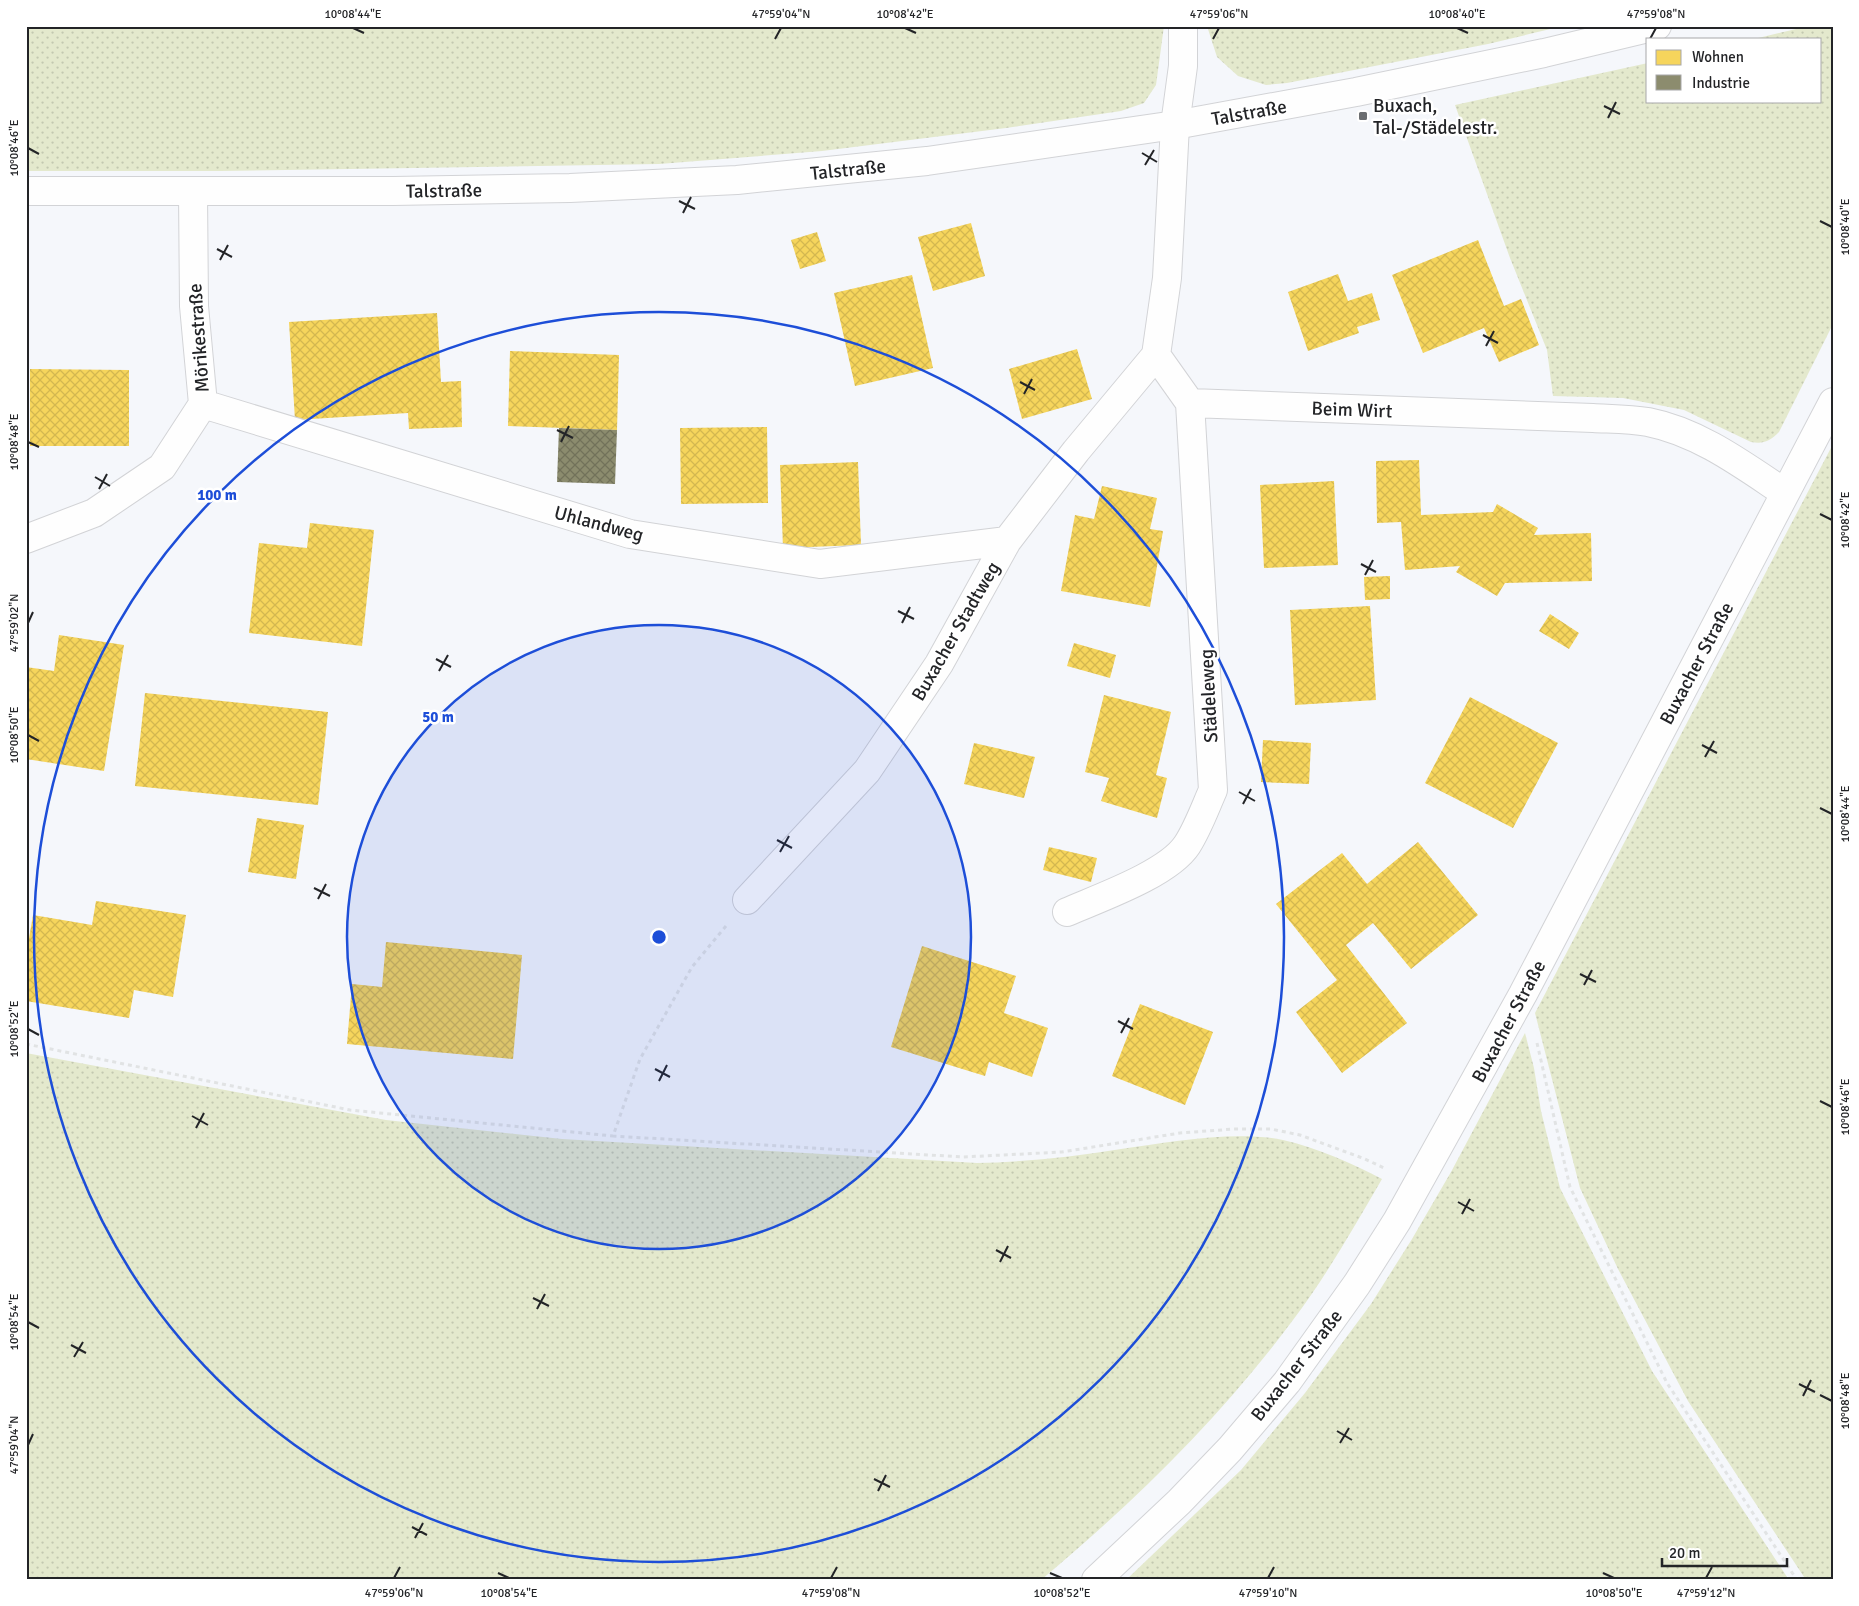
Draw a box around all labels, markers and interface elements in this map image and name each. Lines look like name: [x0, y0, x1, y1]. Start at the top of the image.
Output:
text: 10°08'44"E: [324, 7, 382, 22]
text: 47°59'04"N: [752, 7, 810, 22]
text: 10°08'42"E: [876, 7, 934, 22]
text: 47°59'06"N: [1190, 7, 1248, 22]
text: 10°08'40"E: [1428, 7, 1486, 22]
text: 47°59'08"N: [1627, 7, 1685, 22]
legend: [1646, 38, 1822, 102]
text: Wohnen: [1692, 48, 1744, 66]
text: Industrie: [1692, 74, 1750, 92]
place label: Buxach, Tal-/Städelestr.: [1373, 94, 1498, 140]
street label: Talstraße: [1210, 95, 1289, 131]
marker: Buxach, Tal-/Städelestr.: [1357, 110, 1369, 122]
text: 10°08'46"E: [7, 119, 22, 177]
street label: Talstraße: [809, 154, 887, 186]
street label: Talstraße: [406, 178, 482, 204]
text: 10°08'40"E: [1838, 198, 1853, 256]
street label: Mörikestraße: [183, 283, 215, 393]
street label: Beim Wirt: [1311, 397, 1393, 423]
text: 10°08'48"E: [7, 413, 22, 471]
text: 100 m: [197, 486, 237, 504]
text: 10°08'42"E: [1838, 491, 1853, 549]
street label: Uhlandweg: [551, 501, 646, 547]
street label: Buxacher Stadtweg: [906, 558, 1005, 705]
text: 47°59'02"N: [7, 594, 22, 652]
street label: Buxacher Straße: [1655, 598, 1739, 729]
street label: Städeleweg: [1195, 648, 1223, 744]
text: 10°08'50"E: [7, 706, 22, 764]
text: 50 m: [422, 708, 454, 726]
text: 10°08'44"E: [1838, 785, 1853, 843]
centre of rings: [650, 928, 668, 946]
street label: Buxacher Straße: [1467, 956, 1551, 1087]
text: 10°08'52"E: [7, 1000, 22, 1058]
text: 10°08'46"E: [1838, 1078, 1853, 1136]
text: 10°08'54"E: [7, 1293, 22, 1351]
street label: Buxacher Straße: [1246, 1305, 1348, 1426]
text: 10°08'48"E: [1838, 1372, 1853, 1430]
text: 47°59'04"N: [7, 1416, 22, 1474]
scale bar: [1662, 1536, 1786, 1568]
text: 20 m: [1669, 1544, 1700, 1562]
text: 47°59'06"N: [365, 1586, 423, 1601]
text: 10°08'54"E: [480, 1586, 538, 1601]
text: 47°59'08"N: [802, 1586, 860, 1601]
text: 10°08'52"E: [1033, 1586, 1091, 1601]
text: 47°59'10"N: [1239, 1586, 1297, 1601]
text: 10°08'50"E: [1585, 1586, 1643, 1601]
text: 47°59'12"N: [1677, 1586, 1735, 1601]

